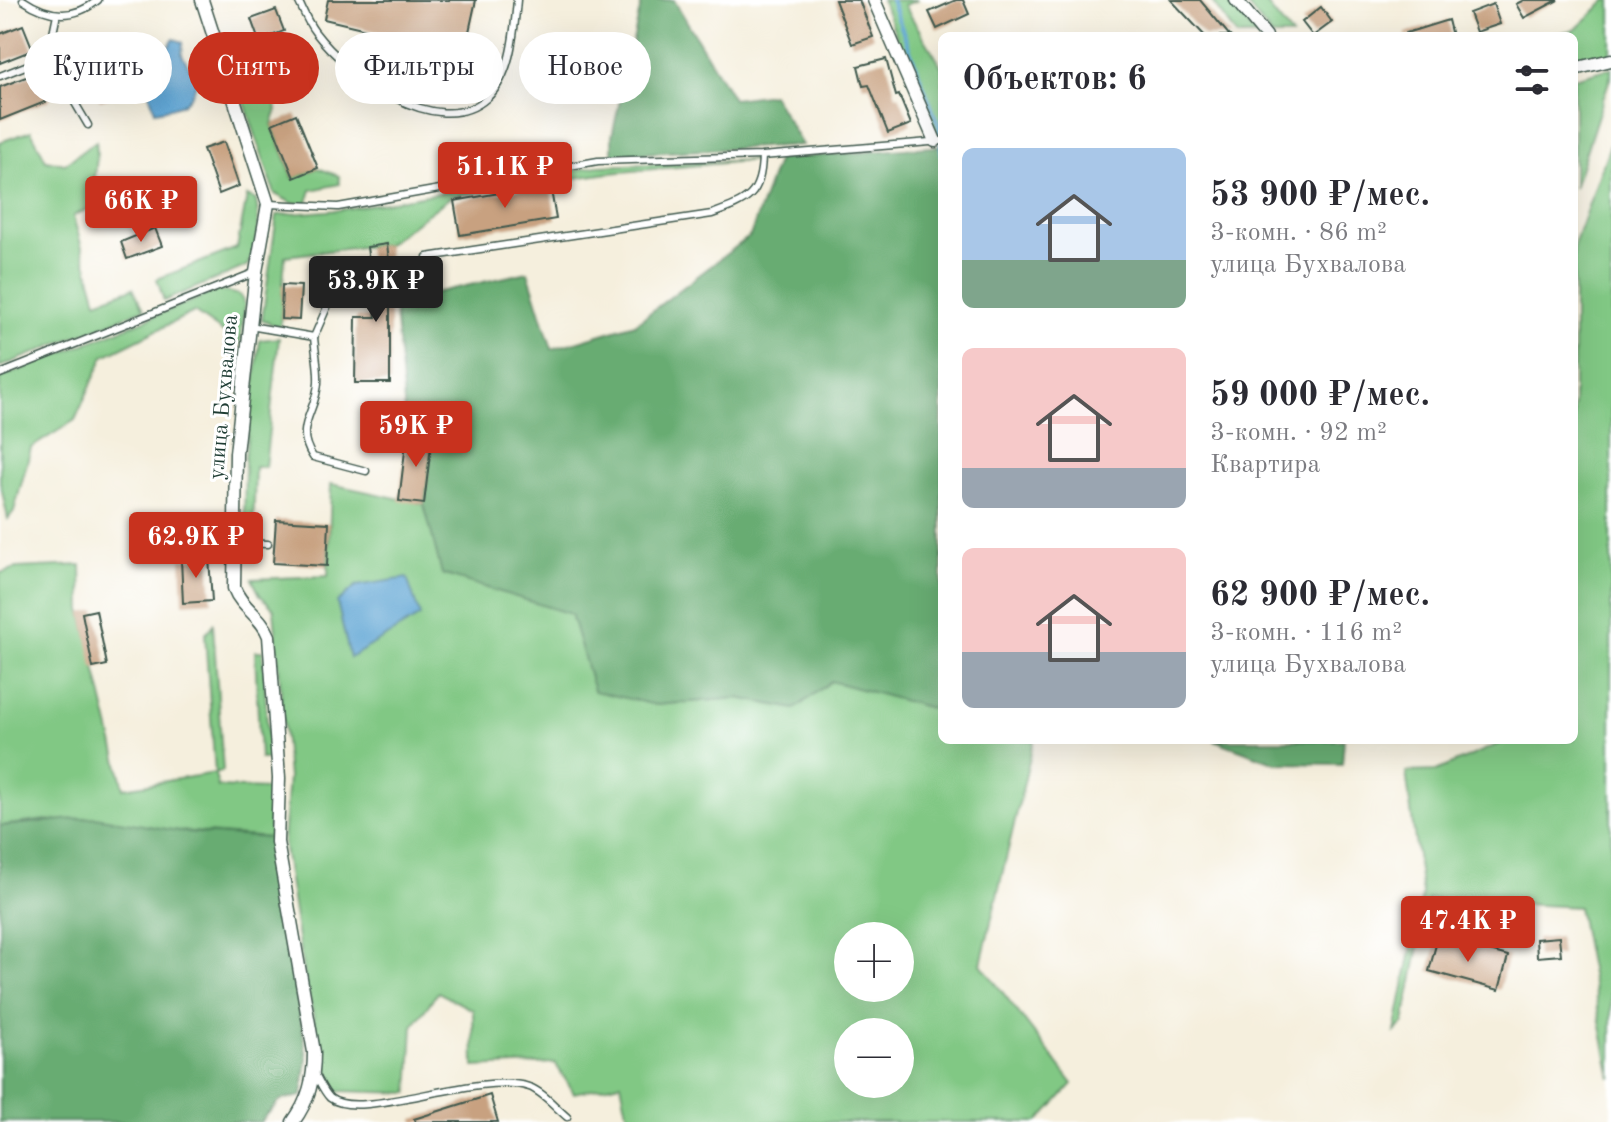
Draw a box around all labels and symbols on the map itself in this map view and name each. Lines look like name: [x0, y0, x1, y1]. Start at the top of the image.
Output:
pin: 51.1K ₽: [431, 142, 579, 210]
pin: 66K ₽: [85, 176, 197, 244]
pin: 53.9K ₽: [302, 256, 450, 324]
street label: улица Бухвалова: [206, 313, 242, 481]
pin: 59K ₽: [360, 401, 472, 469]
pin: 62.9K ₽: [122, 512, 270, 580]
pin: 47.4K ₽: [1394, 896, 1542, 964]

